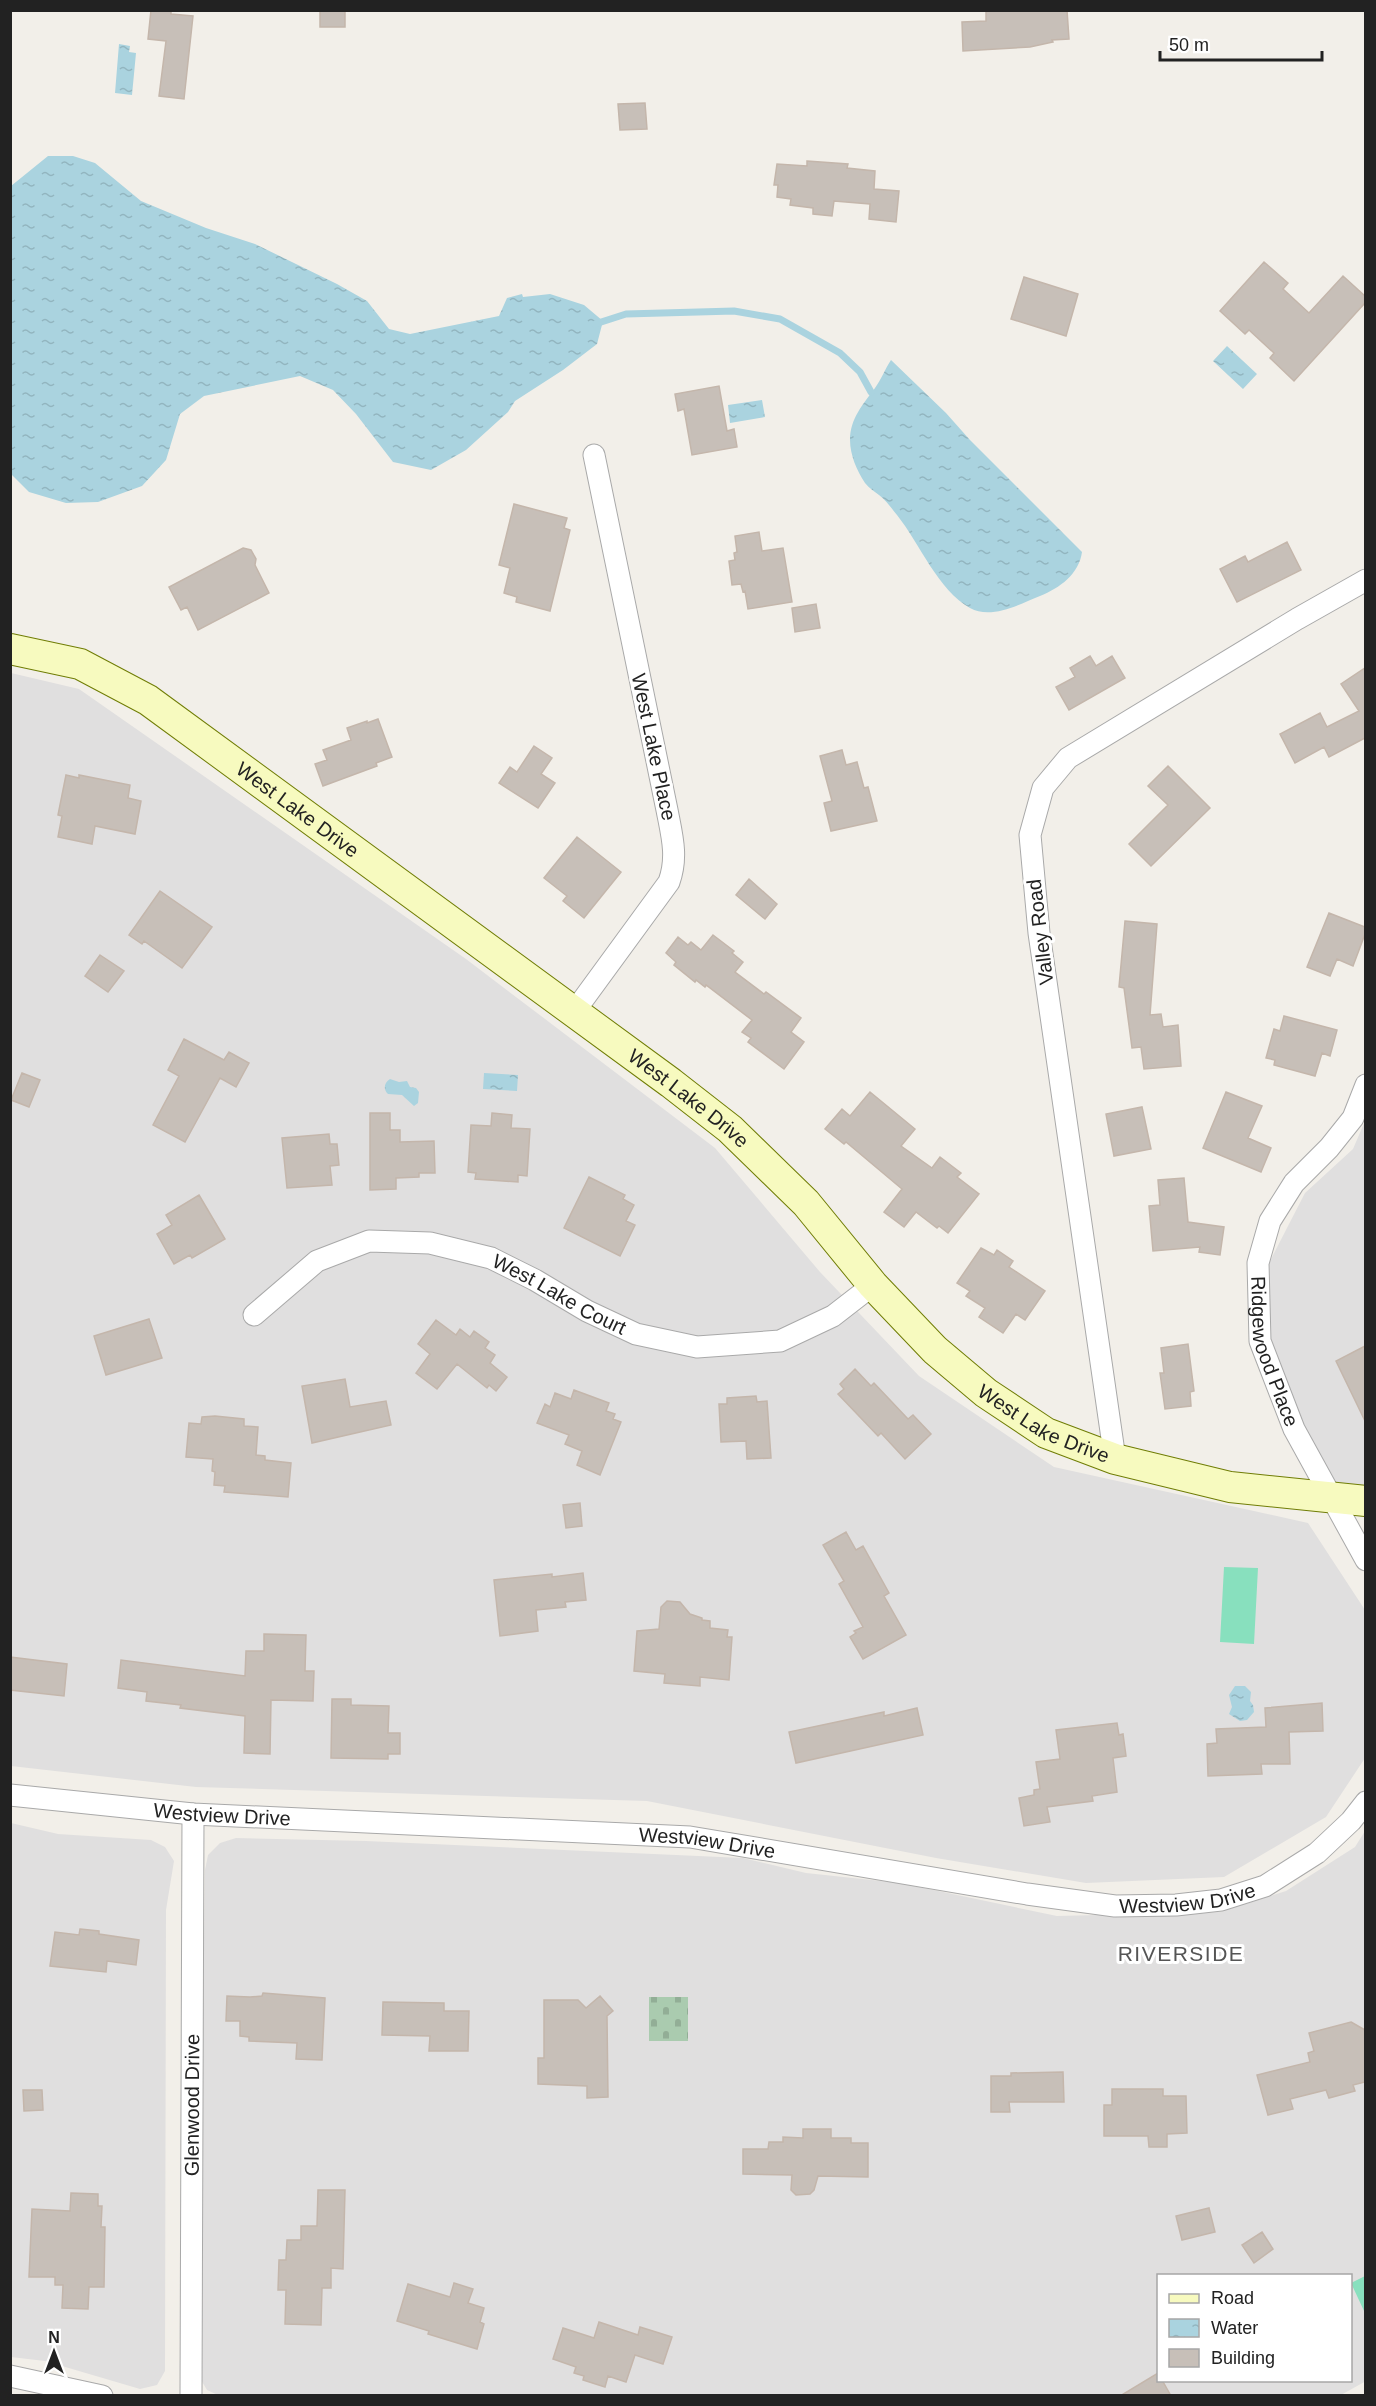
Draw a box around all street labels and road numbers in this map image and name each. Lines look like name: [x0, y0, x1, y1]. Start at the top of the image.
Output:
street label: West Lake Place: [628, 671, 680, 823]
street label: West Lake Drive: [232, 757, 363, 862]
street label: Valley Road: [1023, 878, 1057, 986]
street label: West Lake Drive: [624, 1045, 753, 1152]
street label: West Lake Court: [489, 1250, 630, 1339]
street label: Ridgewood Place: [1247, 1276, 1303, 1430]
street label: West Lake Drive: [974, 1380, 1113, 1467]
street label: Westview Drive: [152, 1799, 291, 1830]
street label: Westview Drive: [638, 1824, 777, 1862]
street label: Westview Drive: [1119, 1879, 1258, 1917]
street label: Glenwood Drive: [181, 2034, 203, 2176]

